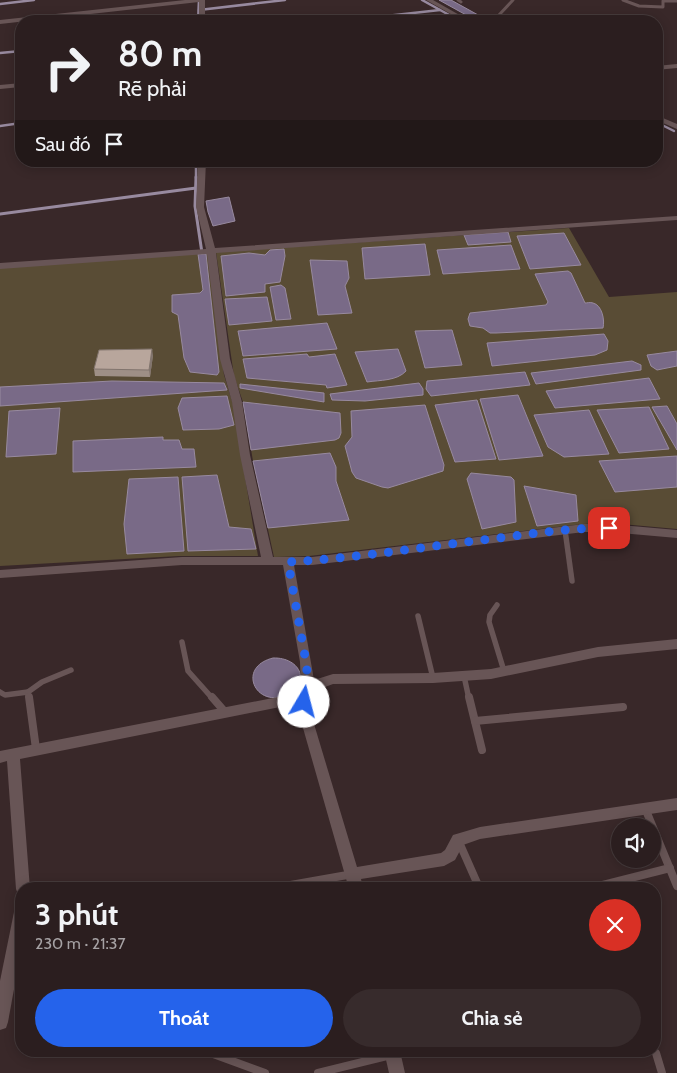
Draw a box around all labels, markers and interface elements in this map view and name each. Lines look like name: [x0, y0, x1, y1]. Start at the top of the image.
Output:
text: 80 m: [118, 32, 202, 75]
icon: right: [35, 35, 100, 100]
text: Rẽ phải: [118, 75, 186, 102]
icon: arrive: [100, 130, 128, 158]
text: Sau đó: [35, 133, 90, 156]
pin: [588, 507, 630, 549]
icon: arrive: [595, 514, 623, 542]
position arrow: [277, 675, 329, 727]
map controls: [611, 818, 661, 868]
button: sound: [611, 818, 661, 868]
text: 3 phút: [35, 896, 118, 933]
button: close: [589, 899, 641, 951]
text: 230 m · 21:37: [35, 934, 125, 953]
button: Thoát: [35, 989, 333, 1047]
button: Chia sẻ: [343, 989, 641, 1047]

